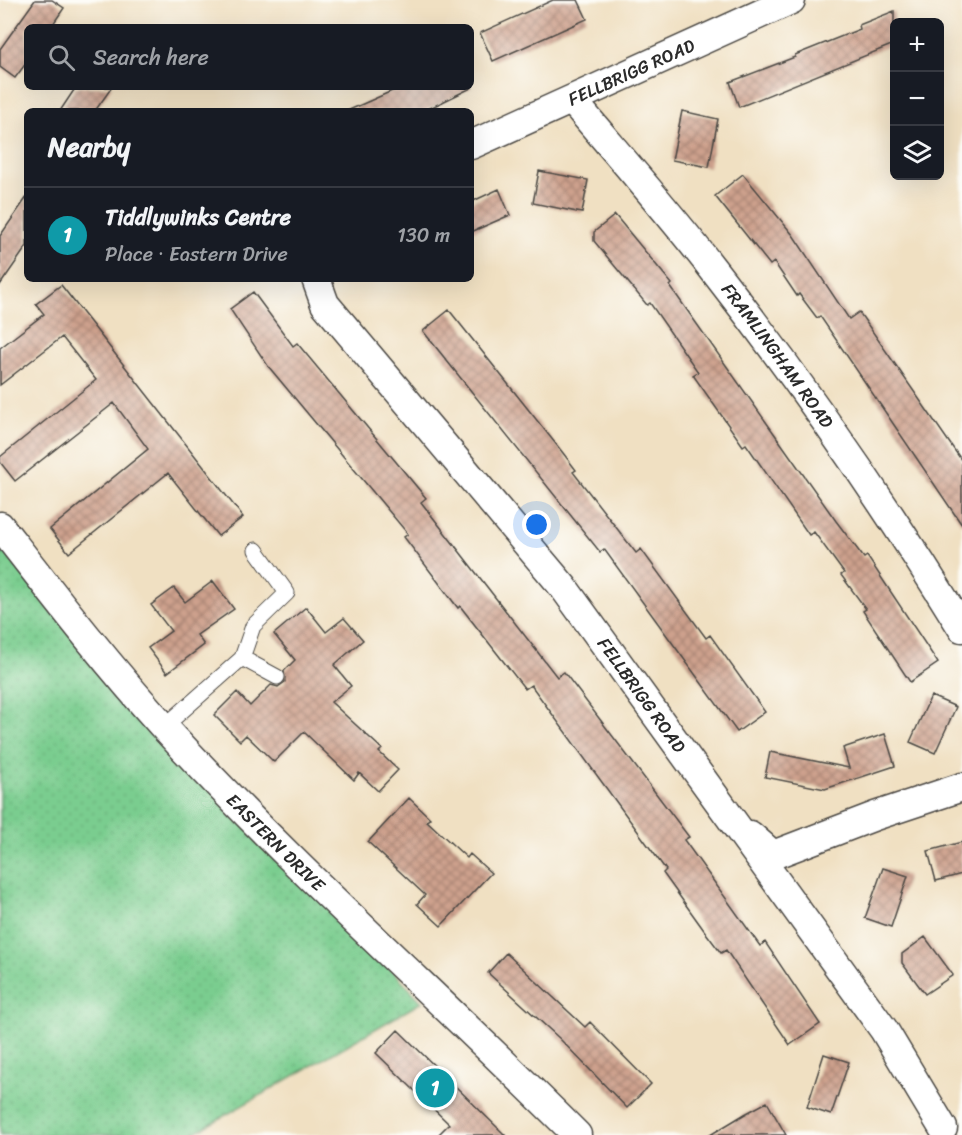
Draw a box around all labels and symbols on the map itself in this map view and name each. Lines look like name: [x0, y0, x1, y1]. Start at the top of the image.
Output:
street label: FELLBRIGG ROAD: [562, 29, 700, 115]
street label: FRAMLINGHAM ROAD: [713, 276, 842, 435]
your location: [522, 510, 551, 539]
street label: FELLBRIGG ROAD: [589, 630, 695, 760]
street label: EASTERN DRIVE: [218, 785, 333, 900]
pin: 1: [416, 1066, 454, 1110]

